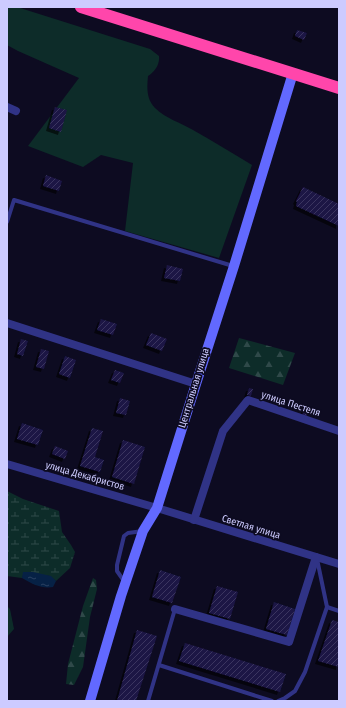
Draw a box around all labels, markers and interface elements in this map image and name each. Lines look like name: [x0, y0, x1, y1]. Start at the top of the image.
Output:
street label: Центральная улица: [176, 347, 212, 429]
street label: улица Пестеля: [260, 389, 322, 419]
street label: улица Декабристов: [44, 459, 126, 493]
street label: Светлая улица: [220, 512, 282, 542]

